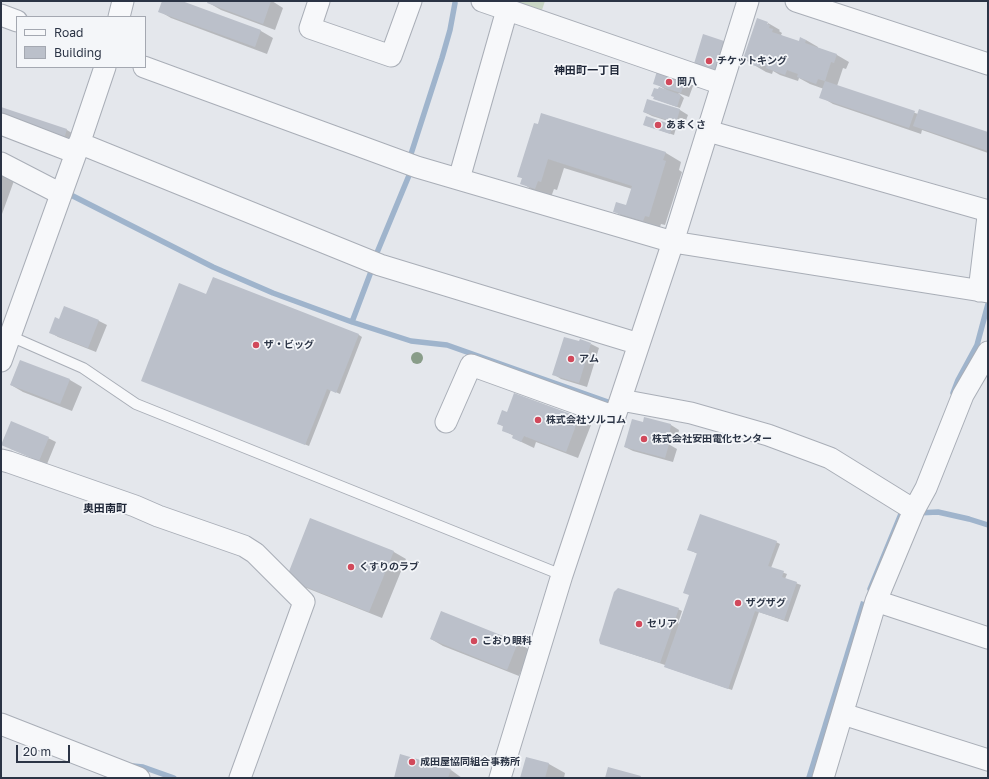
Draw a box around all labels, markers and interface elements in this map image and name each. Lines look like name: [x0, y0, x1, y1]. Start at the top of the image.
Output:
legend: [16, 16, 146, 68]
text: Road: [54, 25, 83, 40]
text: Building: [54, 45, 102, 60]
place label: チケットキング: [717, 55, 787, 67]
marker: チケットキング: [704, 56, 714, 66]
district label: 神田町一丁目: [554, 64, 620, 78]
place label: 岡八: [677, 76, 697, 88]
marker: 岡八: [664, 77, 674, 87]
place label: あまくさ: [666, 119, 706, 131]
marker: あまくさ: [653, 120, 663, 130]
place label: ザ・ビッグ: [264, 339, 314, 351]
marker: ザ・ビッグ: [251, 340, 261, 350]
place label: アム: [579, 353, 599, 365]
marker: アム: [566, 354, 576, 364]
place label: 株式会社ソルコム: [546, 414, 626, 426]
marker: 株式会社ソルコム: [533, 415, 543, 425]
place label: 株式会社安田電化センター: [652, 433, 772, 445]
marker: 株式会社安田電化センター: [639, 434, 649, 444]
district label: 奥田南町: [83, 502, 127, 516]
place label: くすりのラブ: [359, 561, 419, 573]
marker: くすりのラブ: [346, 562, 356, 572]
place label: ザグザグ: [746, 597, 786, 609]
marker: ザグザグ: [733, 598, 743, 608]
place label: セリア: [647, 618, 677, 630]
marker: セリア: [634, 619, 644, 629]
place label: こおり眼科: [482, 635, 532, 647]
marker: こおり眼科: [469, 636, 479, 646]
scale bar: [18, 737, 72, 763]
text: 20 m: [23, 744, 51, 759]
place label: 成田屋協同組合事務所: [420, 756, 520, 768]
marker: 成田屋協同組合事務所: [407, 757, 417, 767]

